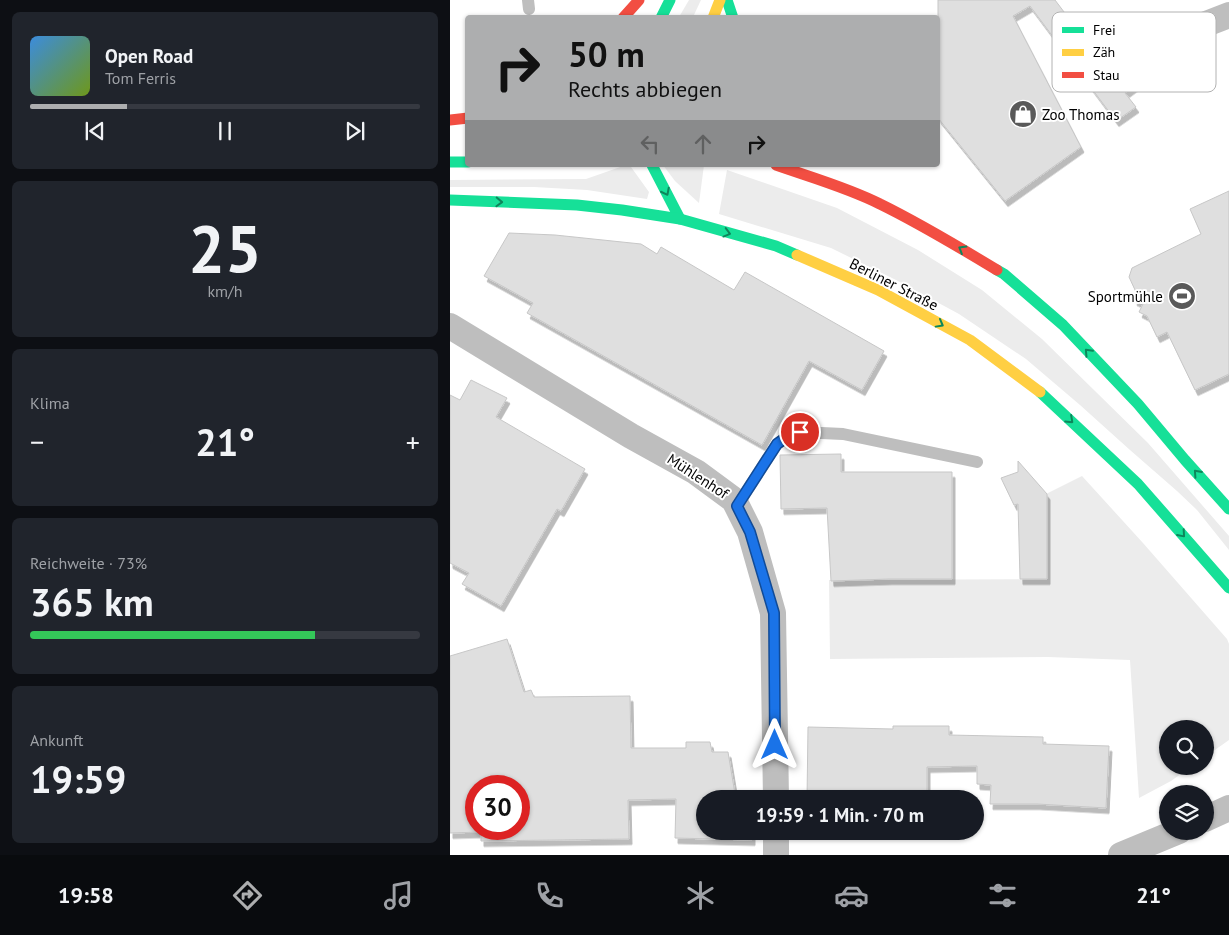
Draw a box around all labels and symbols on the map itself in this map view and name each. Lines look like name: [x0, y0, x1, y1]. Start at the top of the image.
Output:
legend: [1052, 12, 1216, 92]
text: Frei: [1093, 21, 1116, 39]
text: Zäh: [1093, 43, 1115, 61]
text: Stau: [1093, 66, 1120, 84]
shop icon: Zoo Thomas: [1008, 99, 1038, 129]
place label: Zoo Thomas: [1042, 105, 1120, 124]
one-way arrow: [660, 187, 670, 196]
one-way arrow: [495, 196, 503, 207]
one-way arrow: [722, 227, 730, 237]
one-way arrow: [958, 245, 967, 255]
street label: Berliner Straße: [847, 254, 941, 314]
sports icon: Sportmühle: [1167, 281, 1197, 311]
place label: Sportmühle: [1088, 287, 1163, 306]
one-way arrow: [934, 317, 943, 327]
one-way arrow: [1085, 348, 1094, 357]
pin: [779, 411, 821, 453]
one-way arrow: [1064, 414, 1073, 423]
street label: Mühlenhof: [664, 449, 733, 503]
one-way arrow: [1193, 469, 1202, 478]
one-way arrow: [1176, 528, 1185, 537]
position arrow: [748, 718, 800, 770]
speed limit sign: 30: [465, 775, 530, 840]

